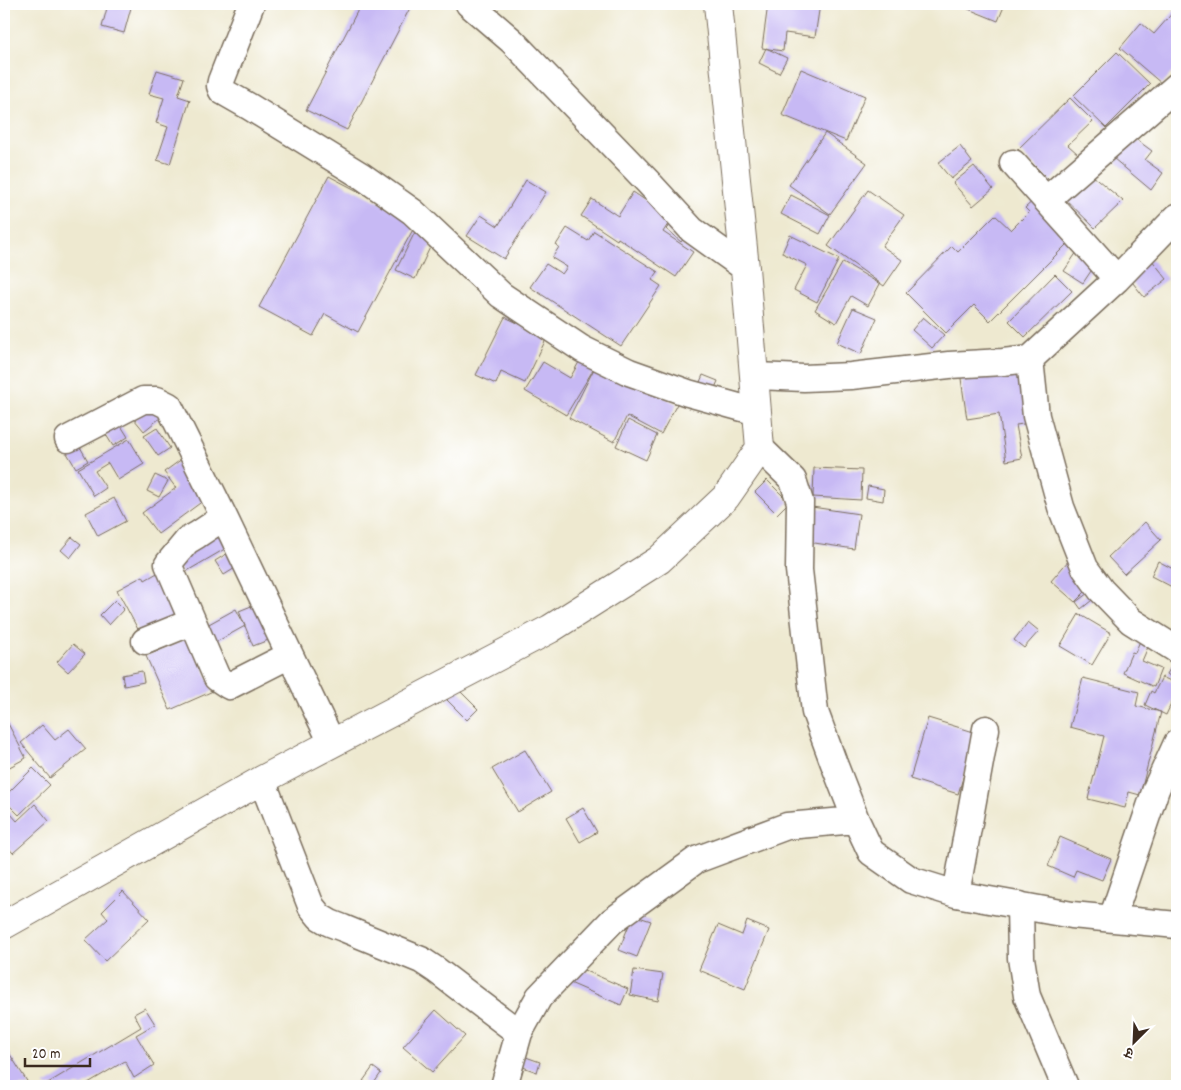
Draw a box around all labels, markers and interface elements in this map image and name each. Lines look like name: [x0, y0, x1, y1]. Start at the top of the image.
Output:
north arrow: [1108, 1018, 1158, 1068]
scale bar: [25, 1035, 90, 1067]
text: उ: [1121, 1041, 1138, 1063]
text: 20 m: [32, 1044, 60, 1066]

